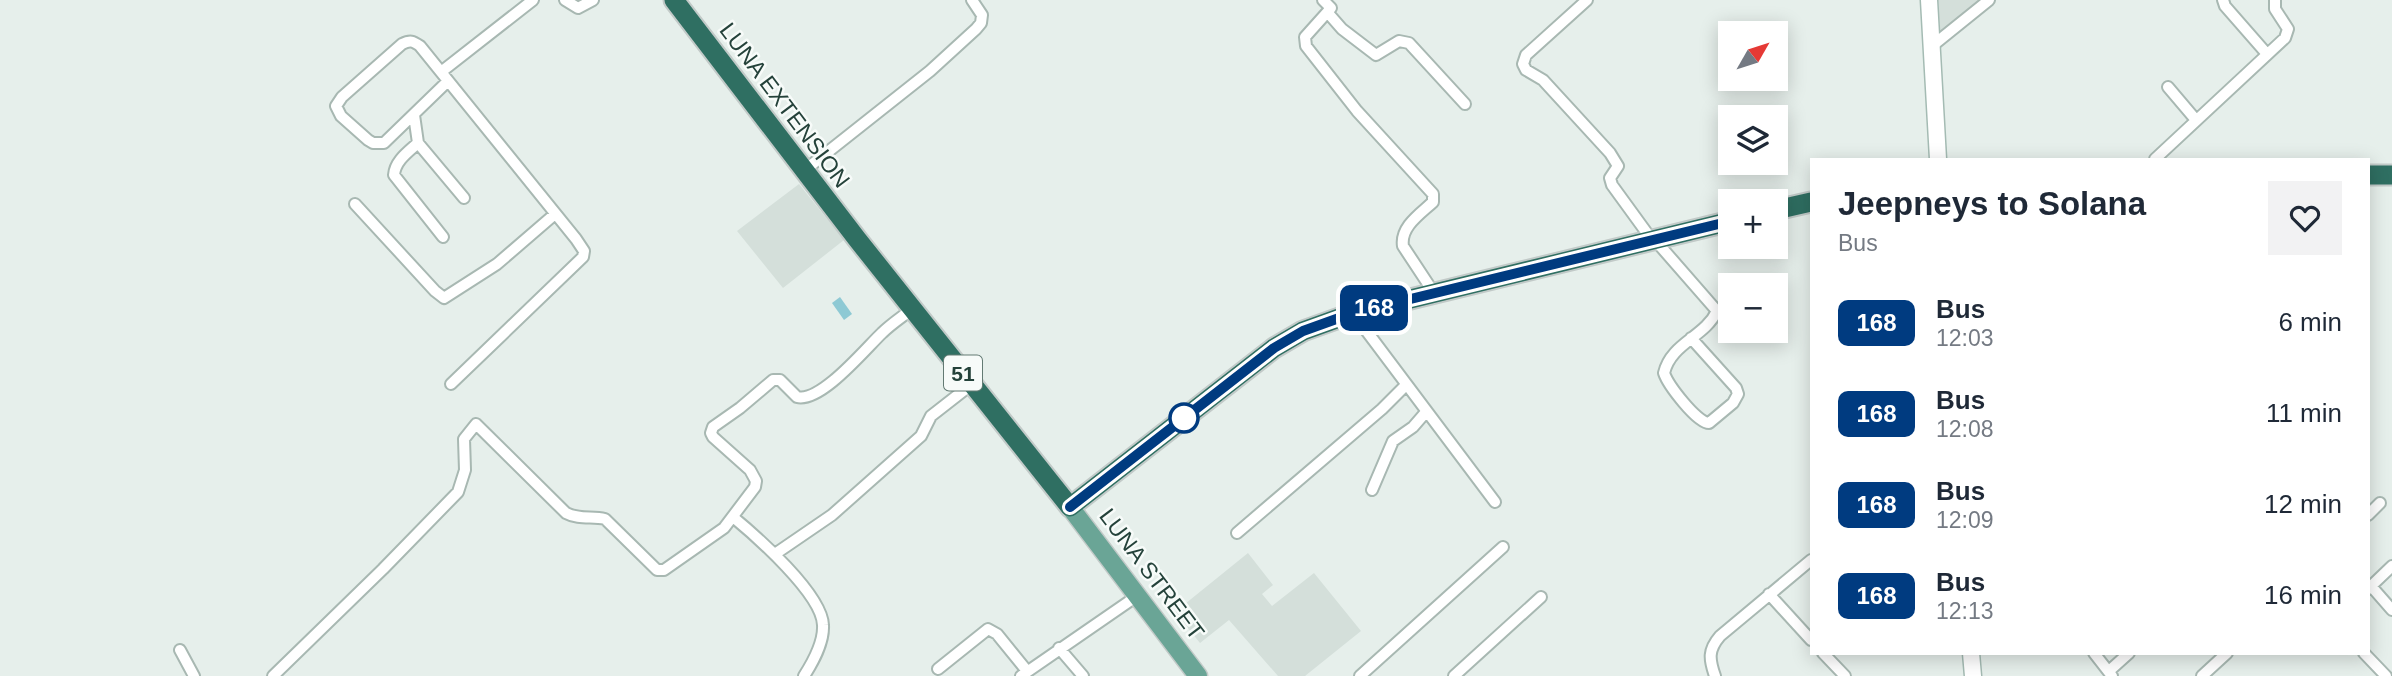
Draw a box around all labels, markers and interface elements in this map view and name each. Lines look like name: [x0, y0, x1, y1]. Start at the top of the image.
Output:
street label: LUNA EXTENSION: [715, 18, 855, 192]
north arrow: [1718, 21, 1788, 91]
map controls: [1718, 21, 1788, 343]
button: layers: [1718, 105, 1788, 175]
button: heart: [2268, 181, 2342, 255]
text: Jeepneys to Solana: [1838, 185, 2146, 222]
button: +: [1718, 189, 1788, 259]
text: Bus: [1838, 230, 1878, 256]
button: −: [1718, 273, 1788, 343]
line badge: 168: [1334, 285, 1414, 331]
text: 168: [1354, 294, 1394, 321]
text: Bus: [1936, 294, 1985, 324]
text: 6 min: [2278, 307, 2342, 337]
text: 168: [1856, 309, 1897, 336]
text: 12:03: [1936, 325, 1994, 351]
road number: 51: [944, 356, 982, 390]
text: Bus: [1936, 385, 1985, 415]
text: 11 min: [2266, 398, 2342, 428]
text: 168: [1856, 400, 1897, 427]
unlabelled marker: [1169, 403, 1199, 433]
text: 12:08: [1936, 416, 1994, 442]
text: Bus: [1936, 476, 1985, 506]
text: 12 min: [2264, 489, 2342, 519]
text: 168: [1856, 491, 1897, 518]
street label: LUNA STREET: [1094, 503, 1210, 645]
text: 12:09: [1936, 507, 1994, 533]
text: Bus: [1936, 567, 1985, 597]
text: 16 min: [2264, 580, 2342, 610]
text: 168: [1856, 582, 1897, 609]
text: 12:13: [1936, 598, 1994, 624]

